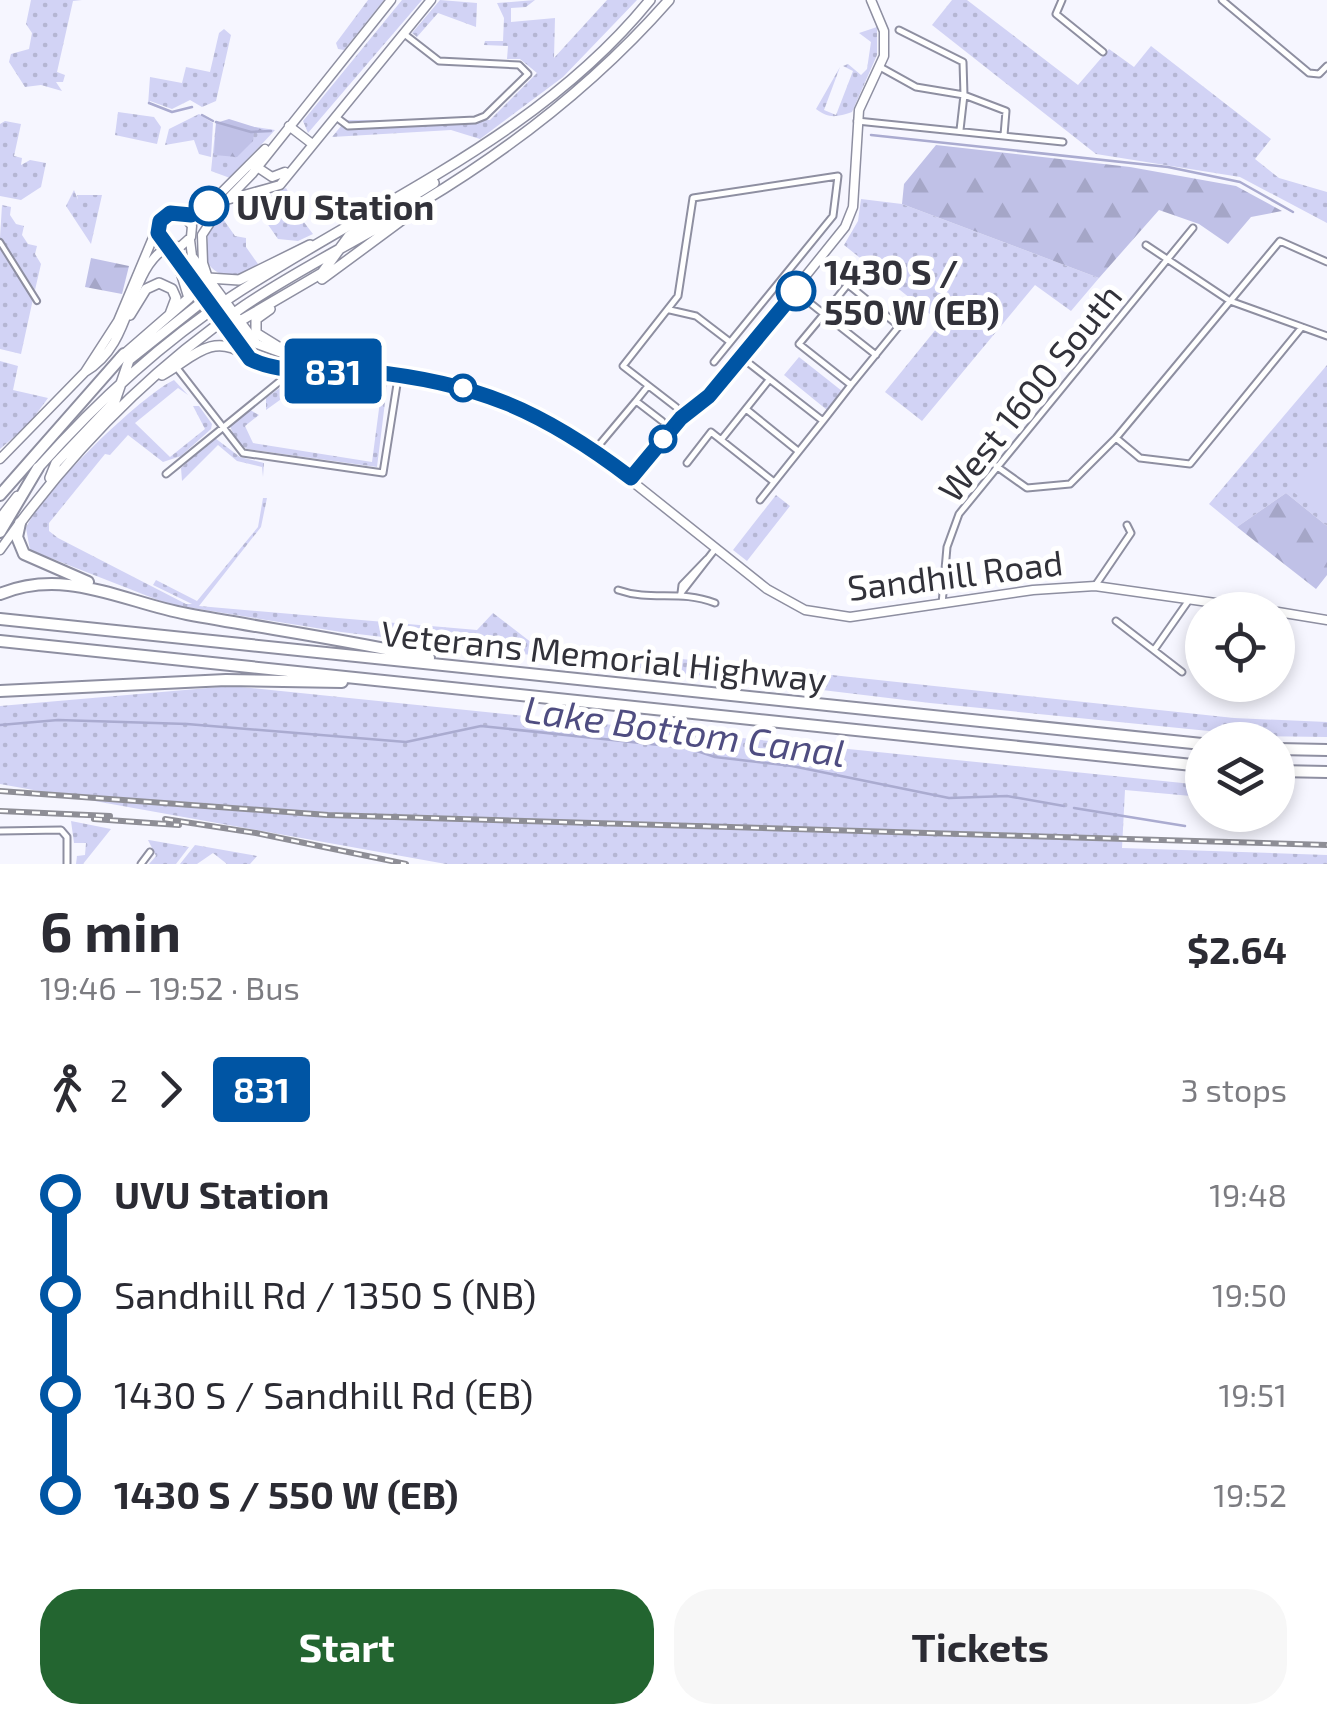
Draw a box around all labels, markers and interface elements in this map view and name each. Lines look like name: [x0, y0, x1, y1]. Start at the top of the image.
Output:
place label: UVU Station: [236, 185, 434, 227]
marker: UVU Station: [190, 187, 228, 225]
place label: 1430 S / 550 W (EB): [824, 250, 999, 332]
marker: 1430 S / 550 W (EB): [777, 272, 815, 310]
street label: West 1600 South: [929, 275, 1129, 509]
line badge: 831: [276, 338, 390, 404]
text: 831: [305, 350, 361, 392]
unlabelled marker: [450, 375, 476, 401]
unlabelled marker: [650, 426, 676, 452]
street label: Sandhill Road: [845, 540, 1065, 608]
map controls: [1185, 592, 1295, 832]
button: locate: [1185, 592, 1295, 702]
street label: Veterans Memorial Highway: [379, 611, 829, 699]
water label: Lake Bottom Canal: [521, 685, 849, 775]
button: layers: [1185, 722, 1295, 832]
text: 6 min: [40, 897, 181, 963]
text: $2.64: [1187, 926, 1287, 972]
text: 19:46 – 19:52 · Bus: [40, 968, 300, 1006]
icon: walk: [40, 1062, 95, 1117]
icon: forward: [143, 1062, 198, 1117]
text: 831: [233, 1068, 290, 1110]
text: 2: [110, 1070, 128, 1108]
text: 3 stops: [1181, 1070, 1287, 1108]
text: UVU Station: [114, 1171, 329, 1217]
text: 19:48: [1209, 1175, 1287, 1213]
text: Sandhill Rd / 1350 S (NB): [114, 1271, 536, 1317]
text: 19:50: [1212, 1275, 1287, 1313]
text: 1430 S / Sandhill Rd (EB): [114, 1371, 533, 1417]
text: 19:51: [1219, 1375, 1287, 1413]
text: 1430 S / 550 W (EB): [114, 1471, 459, 1517]
text: 19:52: [1213, 1475, 1287, 1513]
button: Start: [40, 1589, 654, 1704]
button: Tickets: [674, 1589, 1287, 1704]

